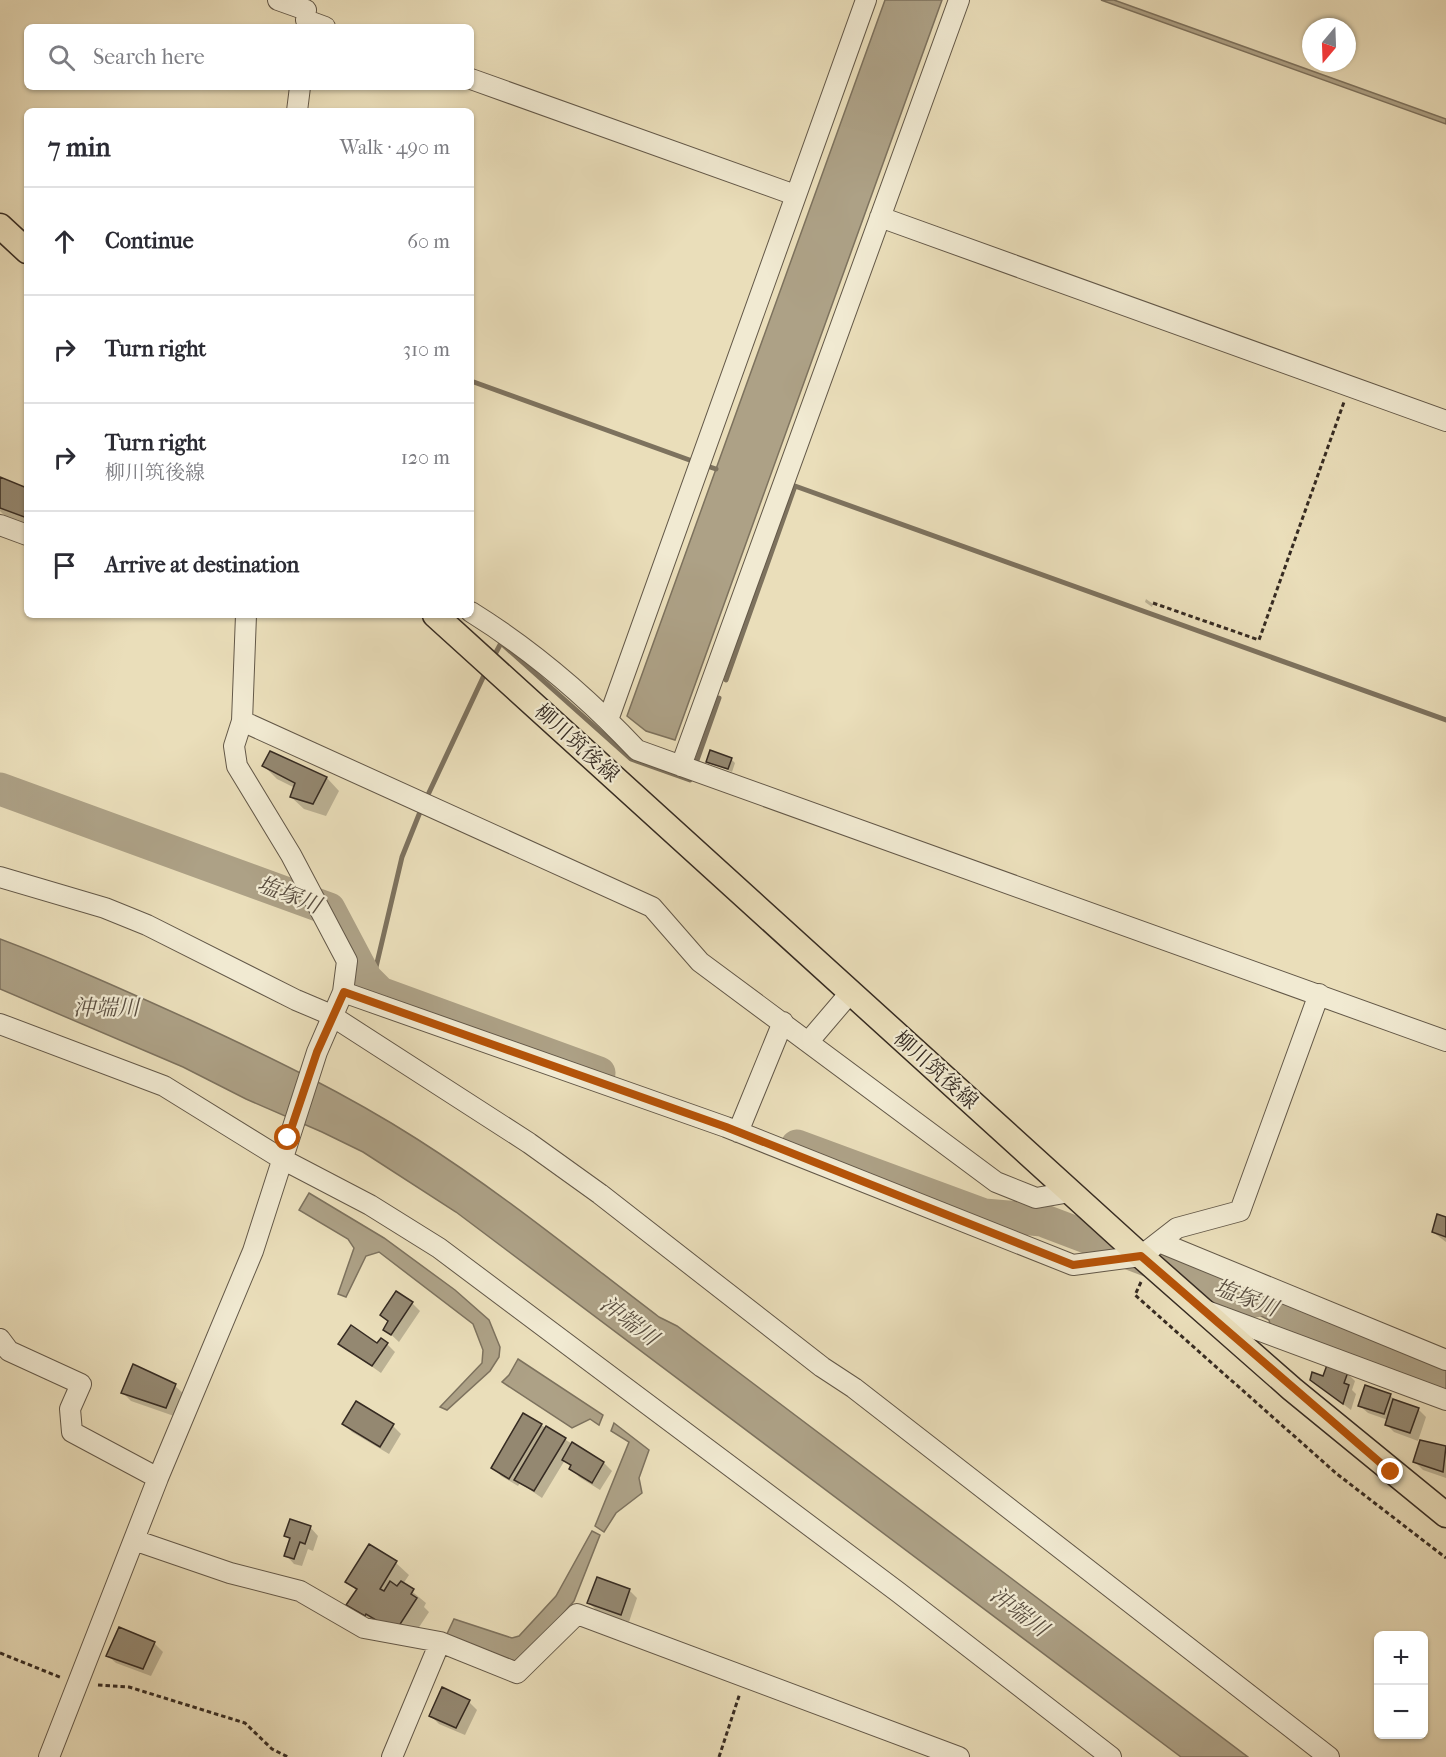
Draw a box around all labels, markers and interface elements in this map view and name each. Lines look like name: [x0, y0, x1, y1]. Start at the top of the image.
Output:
north arrow: [1302, 18, 1356, 72]
search box: [24, 24, 474, 90]
icon: search: [45, 41, 78, 74]
text: Search here: [93, 44, 205, 70]
text: 7 min: [48, 132, 111, 163]
text: Walk · 490 m: [340, 136, 450, 159]
icon: ahead: [48, 225, 81, 258]
text: Continue: [105, 228, 194, 254]
text: 60 m: [407, 230, 450, 253]
icon: right: [48, 333, 81, 366]
text: Turn right: [105, 336, 206, 362]
text: 310 m: [403, 338, 450, 361]
text: Turn right: [105, 430, 206, 456]
icon: right: [48, 441, 81, 474]
text: 120 m: [401, 446, 450, 469]
text: 柳川筑後線: [105, 461, 205, 484]
icon: arrive: [48, 549, 81, 582]
text: Arrive at destination: [105, 552, 299, 578]
street label: 柳川筑後線: [530, 699, 624, 787]
water label: 塩塚川: [254, 871, 326, 920]
water label: 沖端川: [73, 995, 141, 1021]
street label: 柳川筑後線: [889, 1026, 983, 1114]
route start: [274, 1124, 300, 1150]
water label: 塩塚川: [1211, 1274, 1283, 1323]
water label: 沖端川: [595, 1291, 665, 1352]
route end: [1377, 1458, 1403, 1484]
water label: 沖端川: [985, 1582, 1055, 1643]
map controls: [1374, 1631, 1428, 1739]
button: +: [1374, 1631, 1428, 1685]
button: −: [1374, 1685, 1428, 1739]

